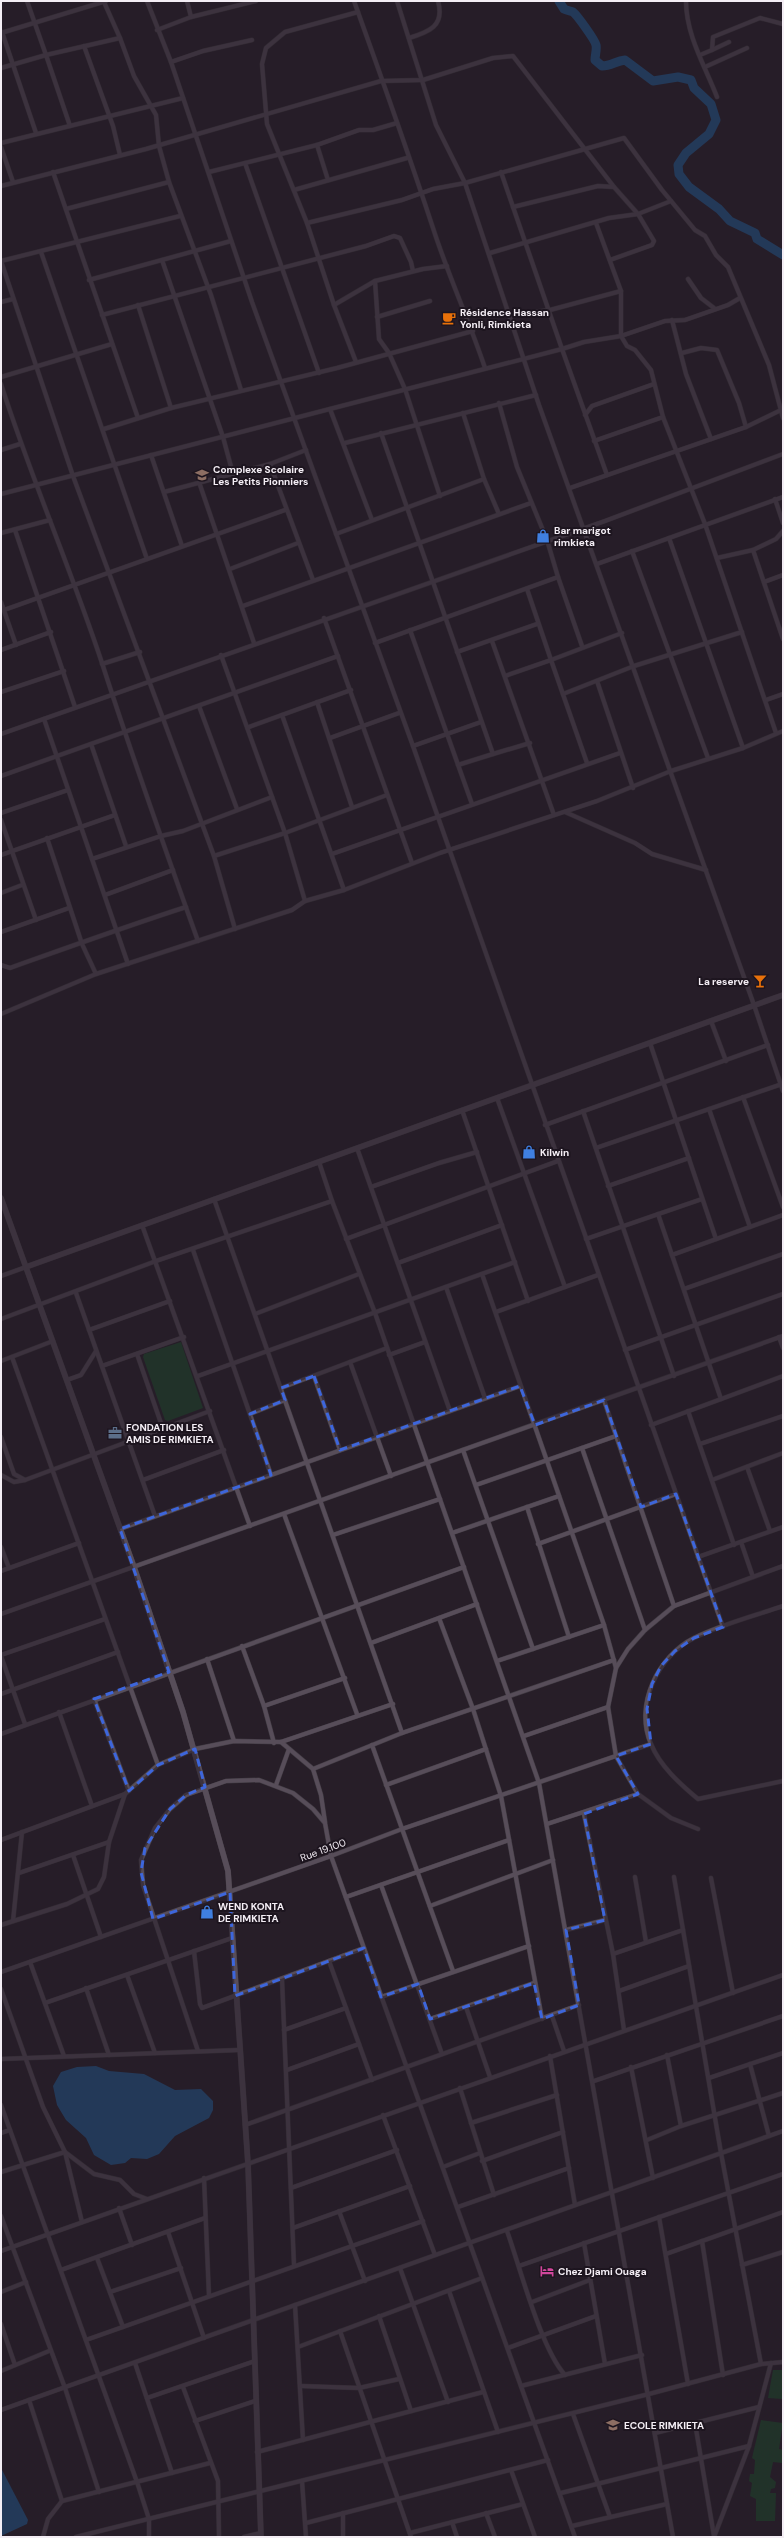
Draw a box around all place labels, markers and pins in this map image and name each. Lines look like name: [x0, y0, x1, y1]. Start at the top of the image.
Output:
place label: Résidence Hassan Yonli, Rimkieta: [460, 306, 549, 331]
cafe icon: Résidence Hassan Yonli, Rimkieta: [441, 310, 457, 326]
place label: Complexe Scolaire Les Petits Pionniers: [213, 463, 308, 488]
school or university icon: Complexe Scolaire Les Petits Pionniers: [194, 467, 210, 483]
place label: Bar marigot rimkieta: [554, 524, 611, 549]
shop icon: Bar marigot rimkieta: [535, 528, 551, 544]
bar icon: La reserve: [752, 973, 768, 989]
place label: La reserve: [698, 975, 749, 988]
shop icon: Kilwin: [521, 1144, 537, 1160]
place label: Kilwin: [540, 1146, 569, 1159]
place label: FONDATION LES AMIS DE RIMKIETA: [126, 1421, 214, 1446]
office icon: FONDATION LES AMIS DE RIMKIETA: [107, 1425, 123, 1441]
place label: WEND KONTA DE RIMKIETA: [218, 1900, 284, 1925]
shop icon: WEND KONTA DE RIMKIETA: [199, 1904, 215, 1920]
hotel icon: Chez Djami Ouaga: [539, 2263, 555, 2279]
place label: Chez Djami Ouaga: [558, 2265, 647, 2278]
school or university icon: ECOLE RIMKIETA: [605, 2417, 621, 2433]
place label: ECOLE RIMKIETA: [624, 2419, 704, 2432]

